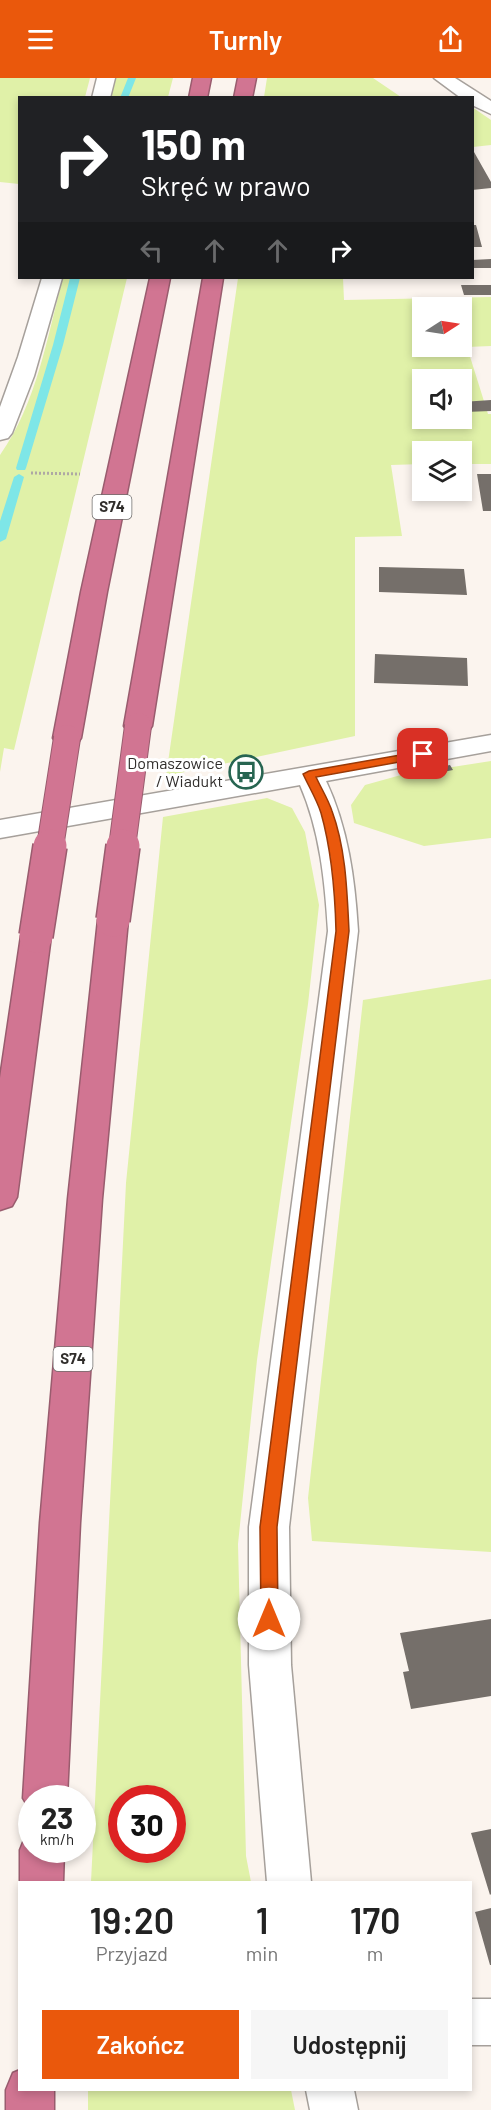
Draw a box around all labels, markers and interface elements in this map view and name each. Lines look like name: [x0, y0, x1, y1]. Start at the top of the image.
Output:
icon: menu: [24, 23, 57, 56]
text: Turnly: [209, 23, 282, 55]
icon: share: [434, 23, 467, 56]
text: 150 m: [141, 118, 246, 168]
icon: right: [42, 120, 120, 198]
text: Skręć w prawo: [141, 169, 311, 201]
icon: left: [135, 234, 168, 267]
icon: ahead: [198, 234, 231, 267]
icon: ahead: [261, 234, 294, 267]
icon: right: [324, 234, 357, 267]
north arrow: [412, 297, 472, 357]
map controls: [412, 297, 472, 501]
button: sound: [412, 369, 472, 429]
button: layers: [412, 441, 472, 501]
road number: S74: [92, 495, 132, 519]
pin: [397, 728, 448, 779]
icon: arrive: [406, 737, 439, 770]
place label: Domaszowice / Wiadukt: [127, 753, 223, 790]
bus stop icon: Domaszowice / Wiadukt: [228, 754, 264, 790]
road number: S74: [54, 1347, 92, 1371]
position arrow: [237, 1587, 301, 1651]
speed limit sign: 30: [108, 1785, 186, 1863]
text: 23: [41, 1799, 73, 1835]
text: km/h: [40, 1830, 74, 1848]
text: 19:20: [90, 1898, 174, 1941]
text: 1: [256, 1898, 268, 1941]
text: 170: [350, 1898, 400, 1941]
text: Przyjazd: [96, 1941, 168, 1965]
text: min: [246, 1941, 278, 1965]
text: m: [367, 1941, 383, 1965]
button: Zakończ: [42, 2010, 239, 2079]
button: Udostępnij: [251, 2010, 448, 2079]

